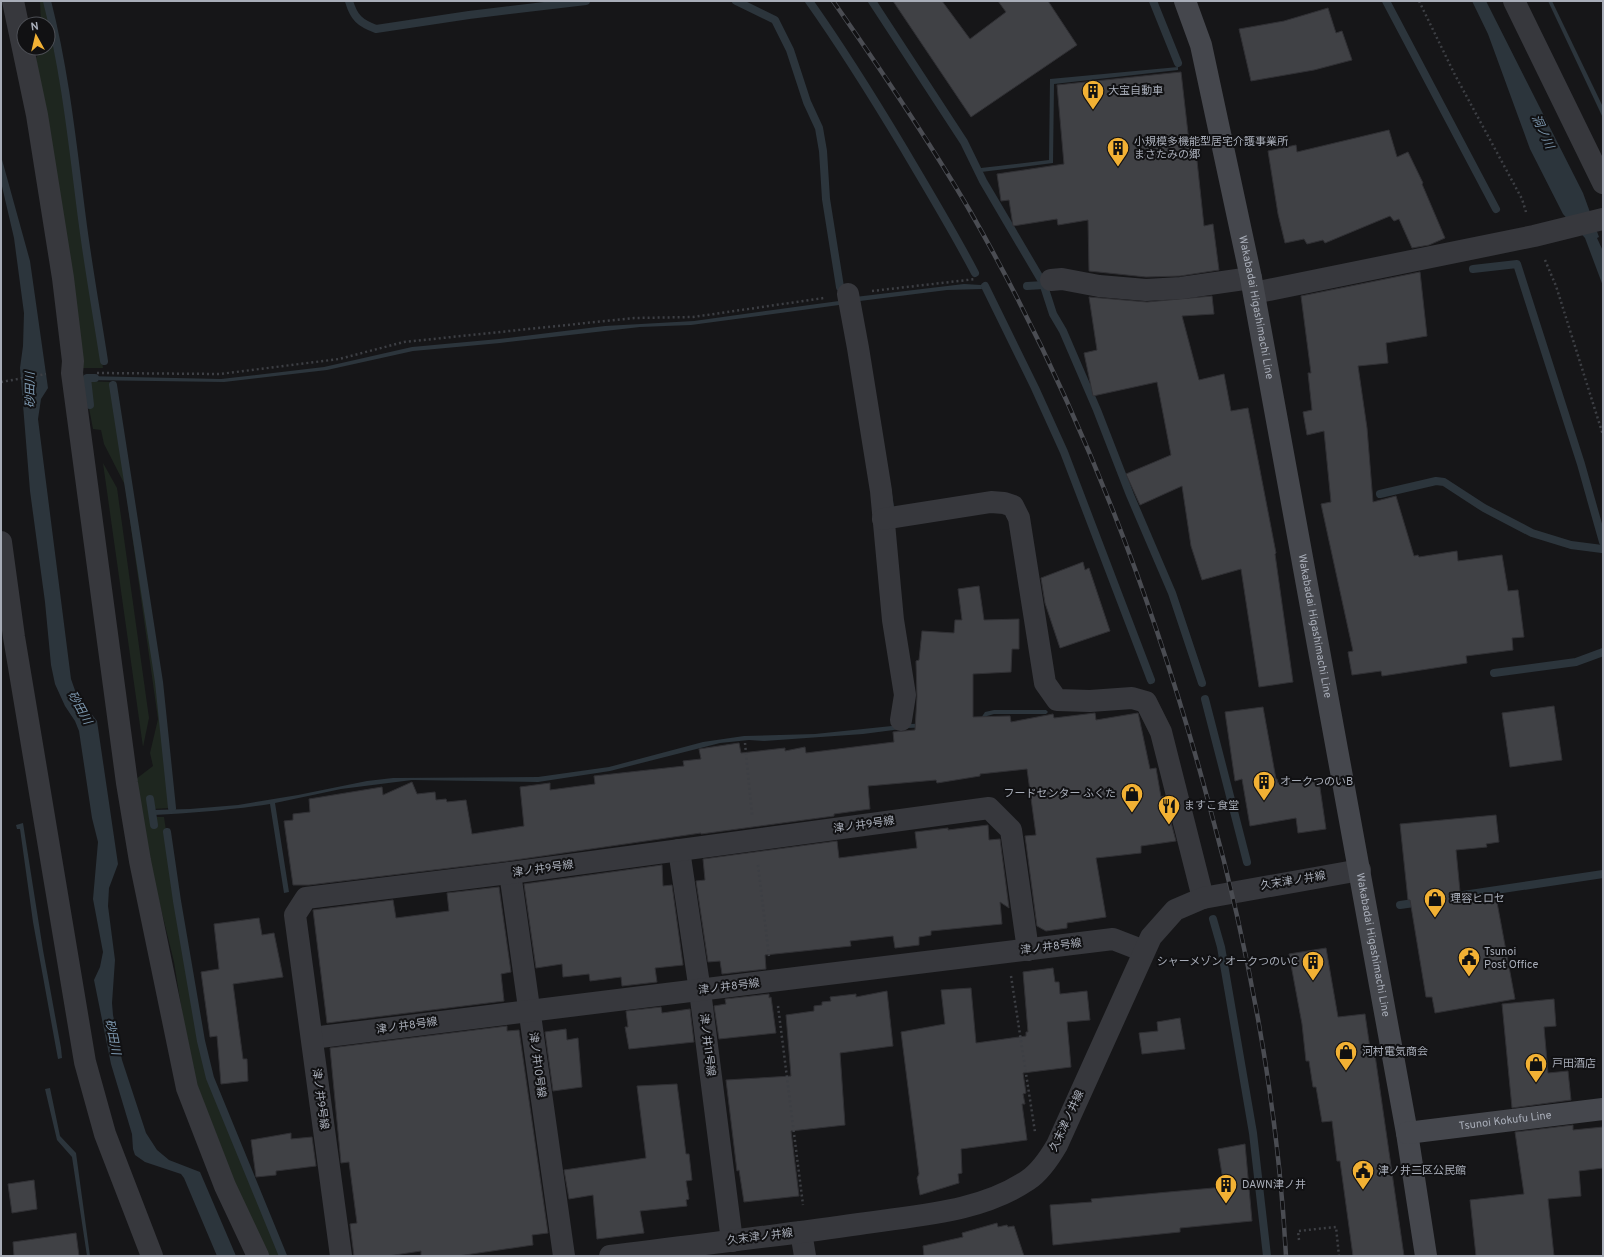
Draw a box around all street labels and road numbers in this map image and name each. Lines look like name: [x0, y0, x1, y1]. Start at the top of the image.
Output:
street label: Wakabadai Higashimachi Line: [1235, 234, 1276, 381]
street label: Wakabadai Higashimachi Line: [1295, 553, 1335, 699]
street label: 津ノ井9号線: [833, 814, 895, 836]
street label: 津ノ井9号線: [512, 858, 574, 880]
street label: 久末津ノ井線: [1259, 869, 1327, 893]
street label: Wakabadai Higashimachi Line: [1353, 872, 1393, 1018]
street label: 津ノ井8号線: [1020, 936, 1082, 958]
street label: 津ノ井8号線: [698, 976, 760, 998]
street label: 津ノ井11号線: [696, 1013, 718, 1077]
street label: 津ノ井8号線: [375, 1015, 439, 1037]
street label: 津ノ井10号線: [525, 1031, 549, 1099]
street label: 津ノ井9号線: [309, 1068, 331, 1130]
street label: 久末津ノ井線: [1047, 1088, 1087, 1154]
street label: Tsunoi Kokufu Line: [1458, 1108, 1553, 1134]
street label: 久末津ノ井線: [726, 1226, 794, 1248]

